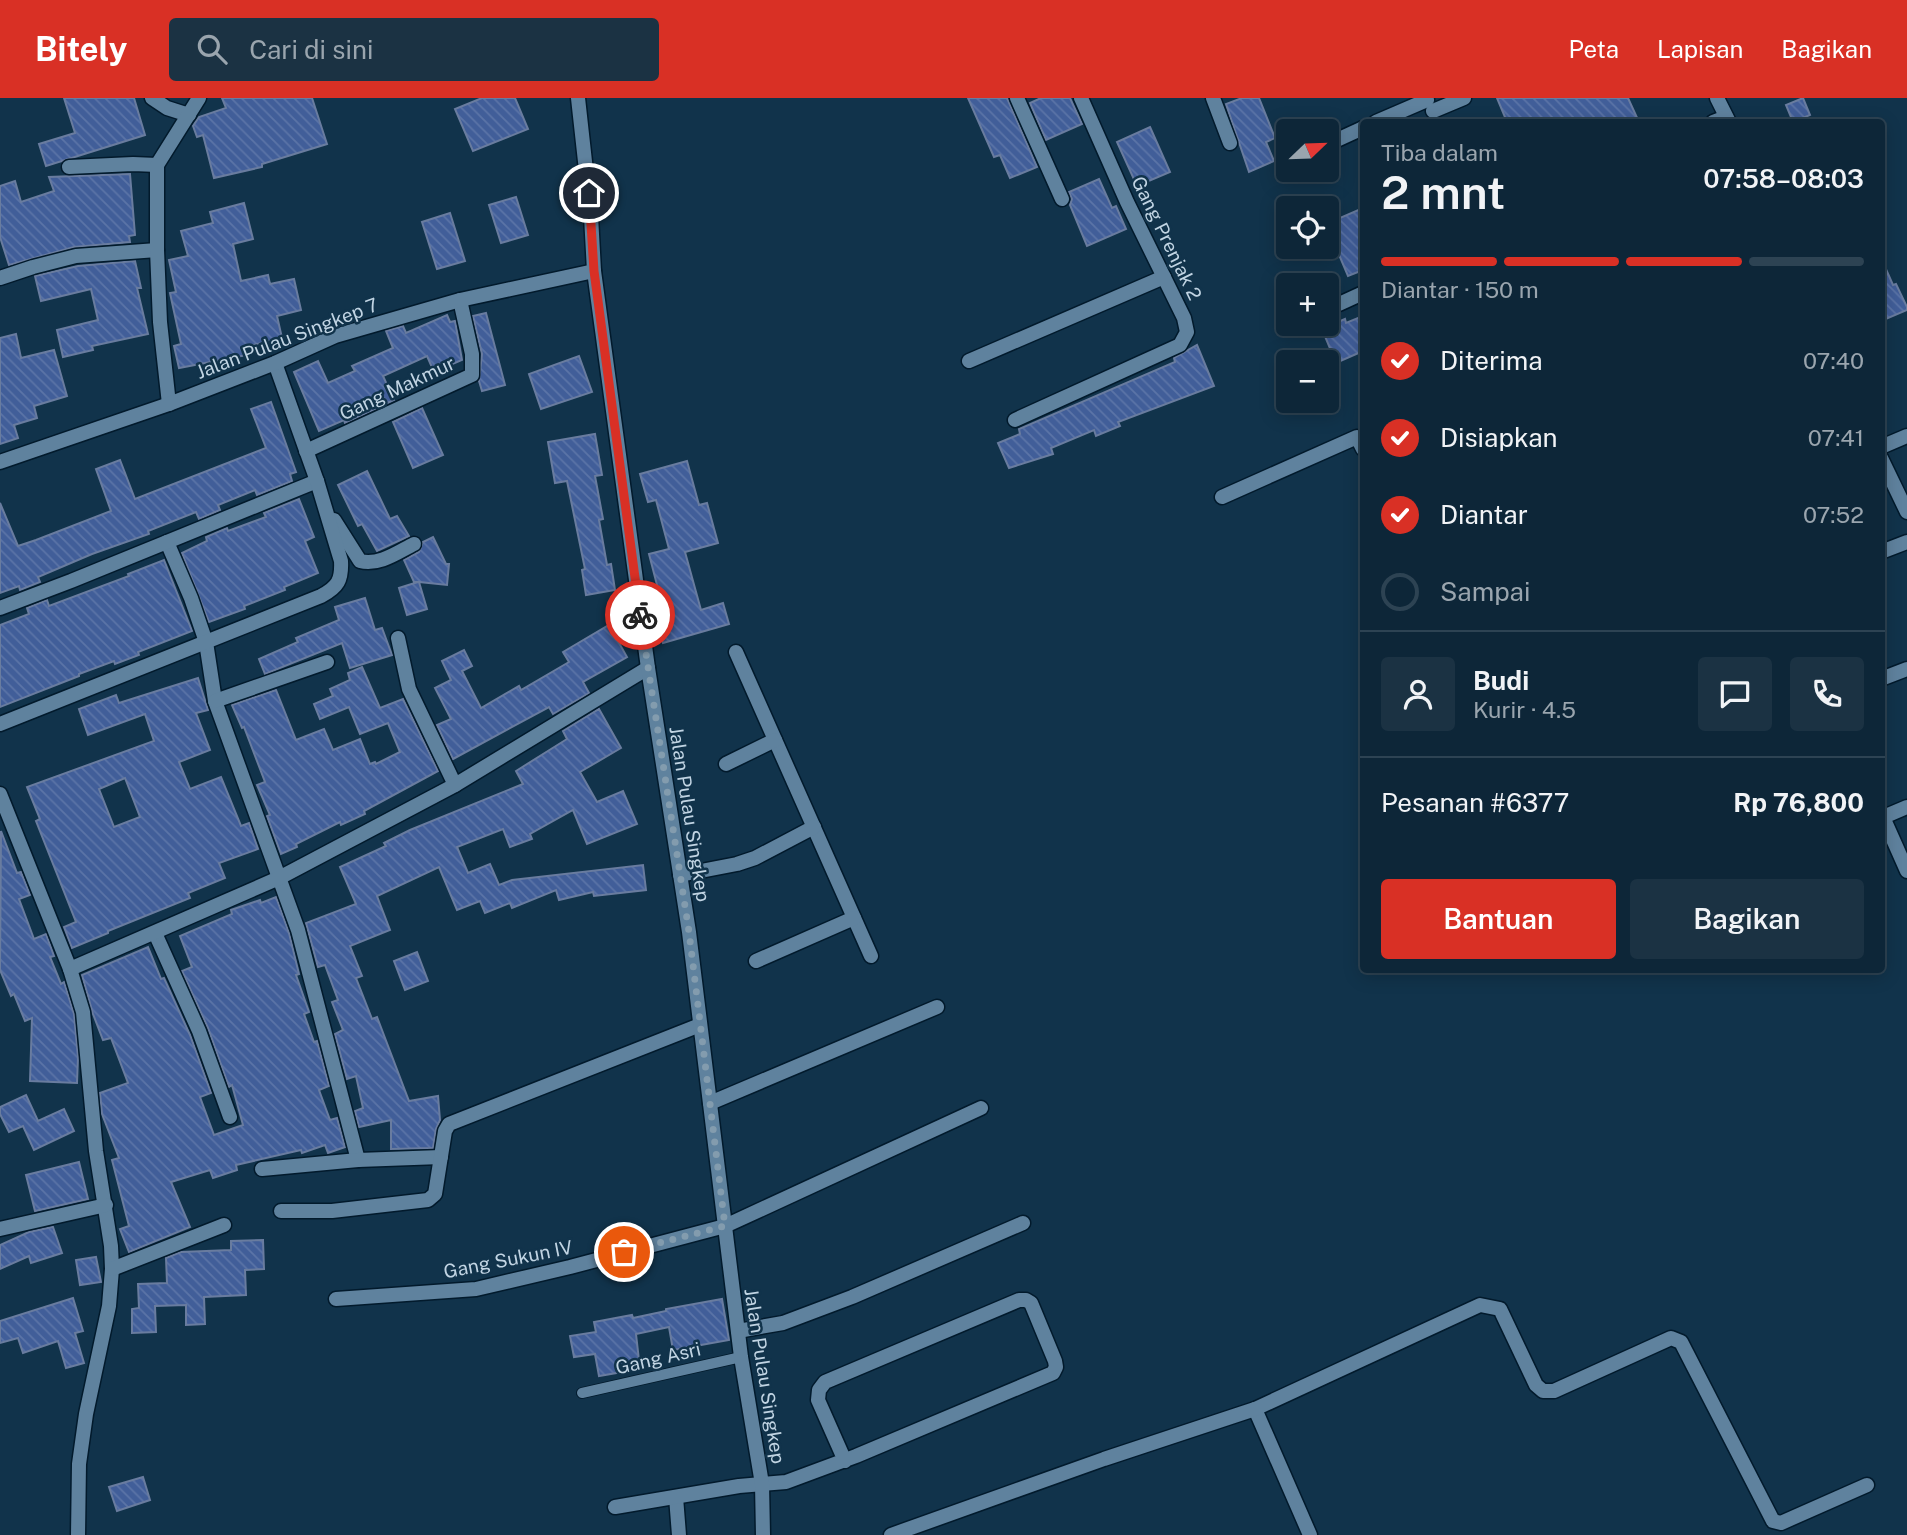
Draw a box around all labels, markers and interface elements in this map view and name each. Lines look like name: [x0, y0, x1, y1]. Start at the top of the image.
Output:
search box: [169, 18, 659, 81]
text: Bitely: [35, 30, 127, 68]
icon: search: [193, 30, 231, 68]
text: Cari di sini: [249, 34, 374, 65]
text: Peta: [1568, 35, 1619, 63]
text: Lapisan: [1657, 35, 1743, 63]
text: Bagikan: [1781, 35, 1872, 63]
north arrow: [1276, 119, 1339, 182]
map controls: [1276, 119, 1339, 413]
text: Tiba dalam: [1381, 139, 1498, 166]
pin: [559, 163, 619, 223]
text: 07:58–08:03: [1703, 163, 1864, 194]
text: 2 mnt: [1381, 165, 1505, 219]
street label: Gang Prenjak 2: [1128, 172, 1206, 304]
icon: home: [570, 174, 608, 212]
button: locate: [1276, 196, 1339, 259]
button: +: [1276, 273, 1339, 336]
text: Diantar · 150 m: [1381, 276, 1539, 303]
street label: Jalan Pulau Singkep 7: [193, 293, 381, 383]
icon: check: [1381, 342, 1419, 380]
text: Diterima: [1440, 345, 1543, 376]
text: 07:40: [1803, 347, 1864, 374]
button: −: [1276, 350, 1339, 413]
street label: Gang Makmur: [336, 352, 458, 424]
icon: check: [1381, 419, 1419, 457]
text: Disiapkan: [1440, 422, 1558, 453]
text: 07:41: [1808, 424, 1864, 451]
icon: check: [1381, 496, 1419, 534]
text: Diantar: [1440, 499, 1528, 530]
text: 07:52: [1803, 501, 1864, 528]
text: Sampai: [1440, 576, 1530, 607]
courier: [605, 580, 675, 650]
icon: bike: [621, 596, 659, 634]
button: person: [1381, 657, 1455, 731]
button: chat: [1698, 657, 1772, 731]
button: phone: [1790, 657, 1864, 731]
text: Budi: [1473, 665, 1529, 696]
text: Kurir · 4.5: [1473, 696, 1576, 723]
street label: Jalan Pulau Singkep: [665, 725, 715, 903]
text: Pesanan #6377: [1381, 787, 1569, 818]
text: Rp 76,800: [1733, 787, 1864, 818]
button: Bantuan: [1381, 879, 1616, 959]
button: Bagikan: [1630, 879, 1864, 959]
pin: [594, 1222, 654, 1282]
icon: bag: [605, 1233, 643, 1271]
street label: Gang Sukun IV: [442, 1236, 575, 1282]
street label: Jalan Pulau Singkep: [740, 1287, 790, 1465]
street label: Gang Asri: [613, 1338, 703, 1378]

